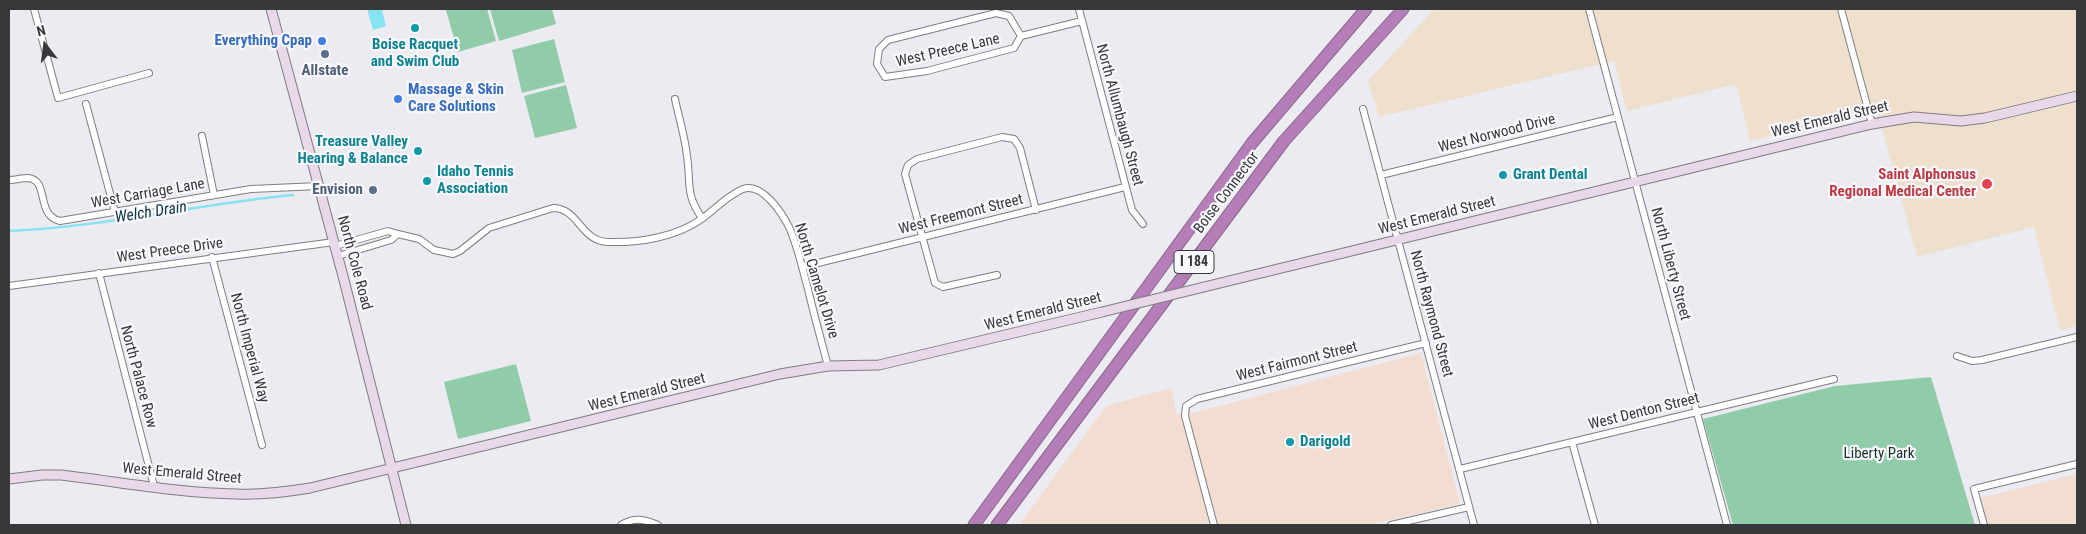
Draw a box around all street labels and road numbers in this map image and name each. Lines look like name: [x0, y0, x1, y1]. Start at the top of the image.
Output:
street label: West Preece Lane: [894, 30, 1002, 72]
street label: North Allumbaugh Street: [1091, 42, 1147, 188]
street label: West Emerald Street: [1770, 98, 1890, 142]
street label: West Norwood Drive: [1437, 111, 1557, 157]
street label: Boise Connector: [1191, 149, 1263, 237]
street label: West Carriage Lane: [90, 175, 206, 213]
street label: West Freemont Street: [897, 191, 1025, 239]
street label: West Emerald Street: [1377, 193, 1497, 239]
street label: North Liberty Street: [1646, 206, 1694, 322]
street label: North Cole Road: [333, 214, 375, 312]
street label: North Camelot Drive: [790, 221, 842, 341]
street label: West Preece Drive: [116, 235, 224, 267]
street label: North Raymond Street: [1405, 249, 1457, 379]
road number: I 184: [1174, 250, 1214, 274]
street label: West Emerald Street: [983, 289, 1103, 335]
street label: North Imperial Way: [226, 291, 272, 405]
street label: North Palace Row: [116, 324, 160, 430]
street label: West Fairmont Street: [1235, 338, 1359, 386]
street label: West Emerald Street: [587, 370, 707, 416]
street label: West Denton Street: [1587, 390, 1701, 434]
street label: West Emerald Street: [122, 460, 242, 488]

